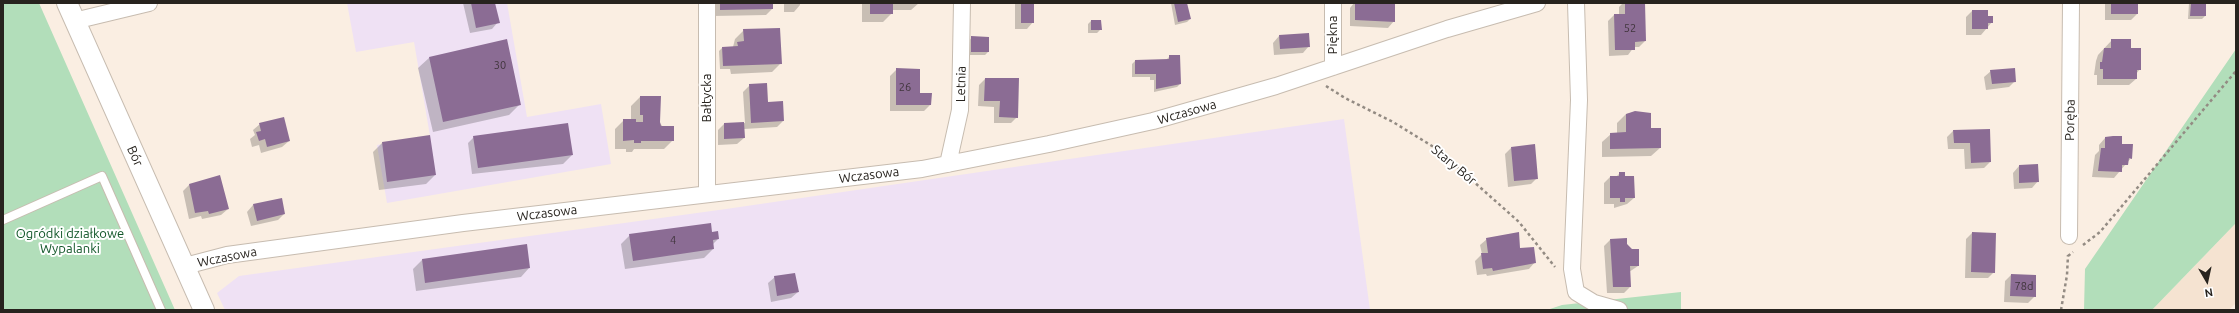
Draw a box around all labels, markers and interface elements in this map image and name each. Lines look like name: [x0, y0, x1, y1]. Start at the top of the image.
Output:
street label: Piękna: [1325, 16, 1341, 54]
house number: 52: [1624, 21, 1636, 35]
house number: 30: [494, 58, 506, 72]
street label: Letnia: [953, 66, 969, 102]
street label: Bałtycka: [699, 73, 715, 123]
house number: 26: [899, 80, 911, 94]
street label: Wczasowa: [1156, 96, 1218, 128]
street label: Poręba: [2062, 99, 2078, 141]
street label: Stary Bór: [1428, 142, 1480, 188]
street label: Bór: [124, 143, 146, 169]
street label: Wczasowa: [838, 164, 900, 186]
street label: Wczasowa: [516, 202, 578, 224]
park label: Ogródki działkowe Wypalanki: [16, 226, 124, 257]
house number: 4: [670, 233, 676, 247]
street label: Wczasowa: [196, 244, 258, 270]
north arrow: [2187, 261, 2227, 301]
house number: 78d: [2015, 279, 2033, 293]
text: N: [2204, 286, 2214, 299]

